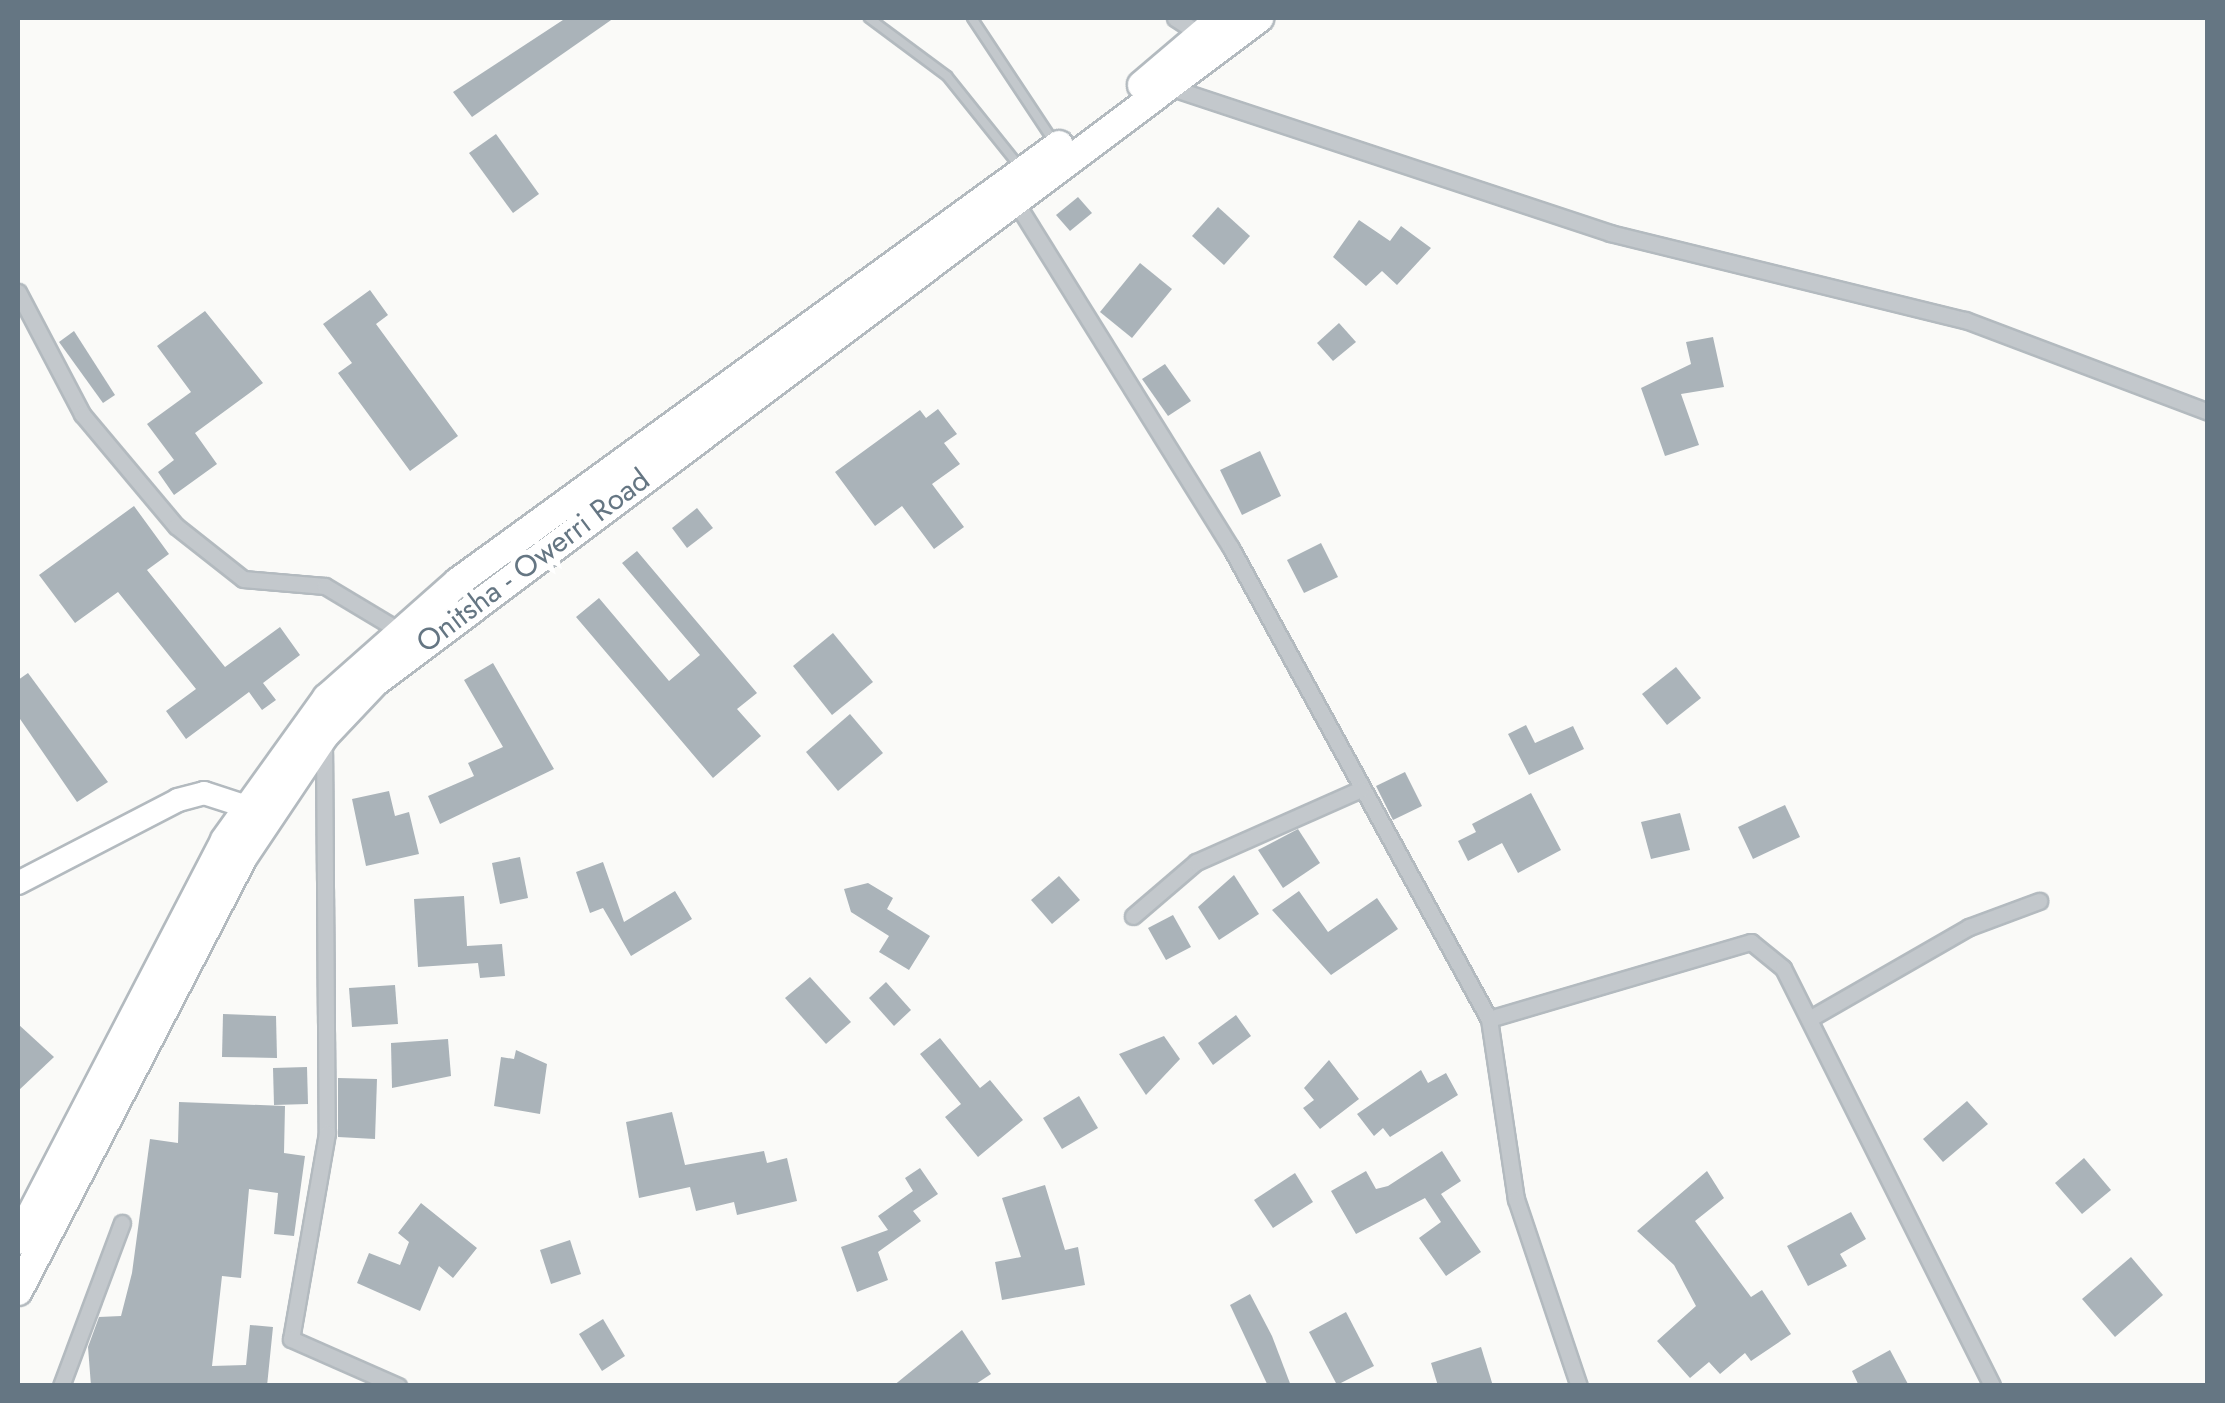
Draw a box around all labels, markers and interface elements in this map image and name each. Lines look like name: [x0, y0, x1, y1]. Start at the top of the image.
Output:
street label: Onitsha - Owerri Road: [409, 462, 657, 660]

